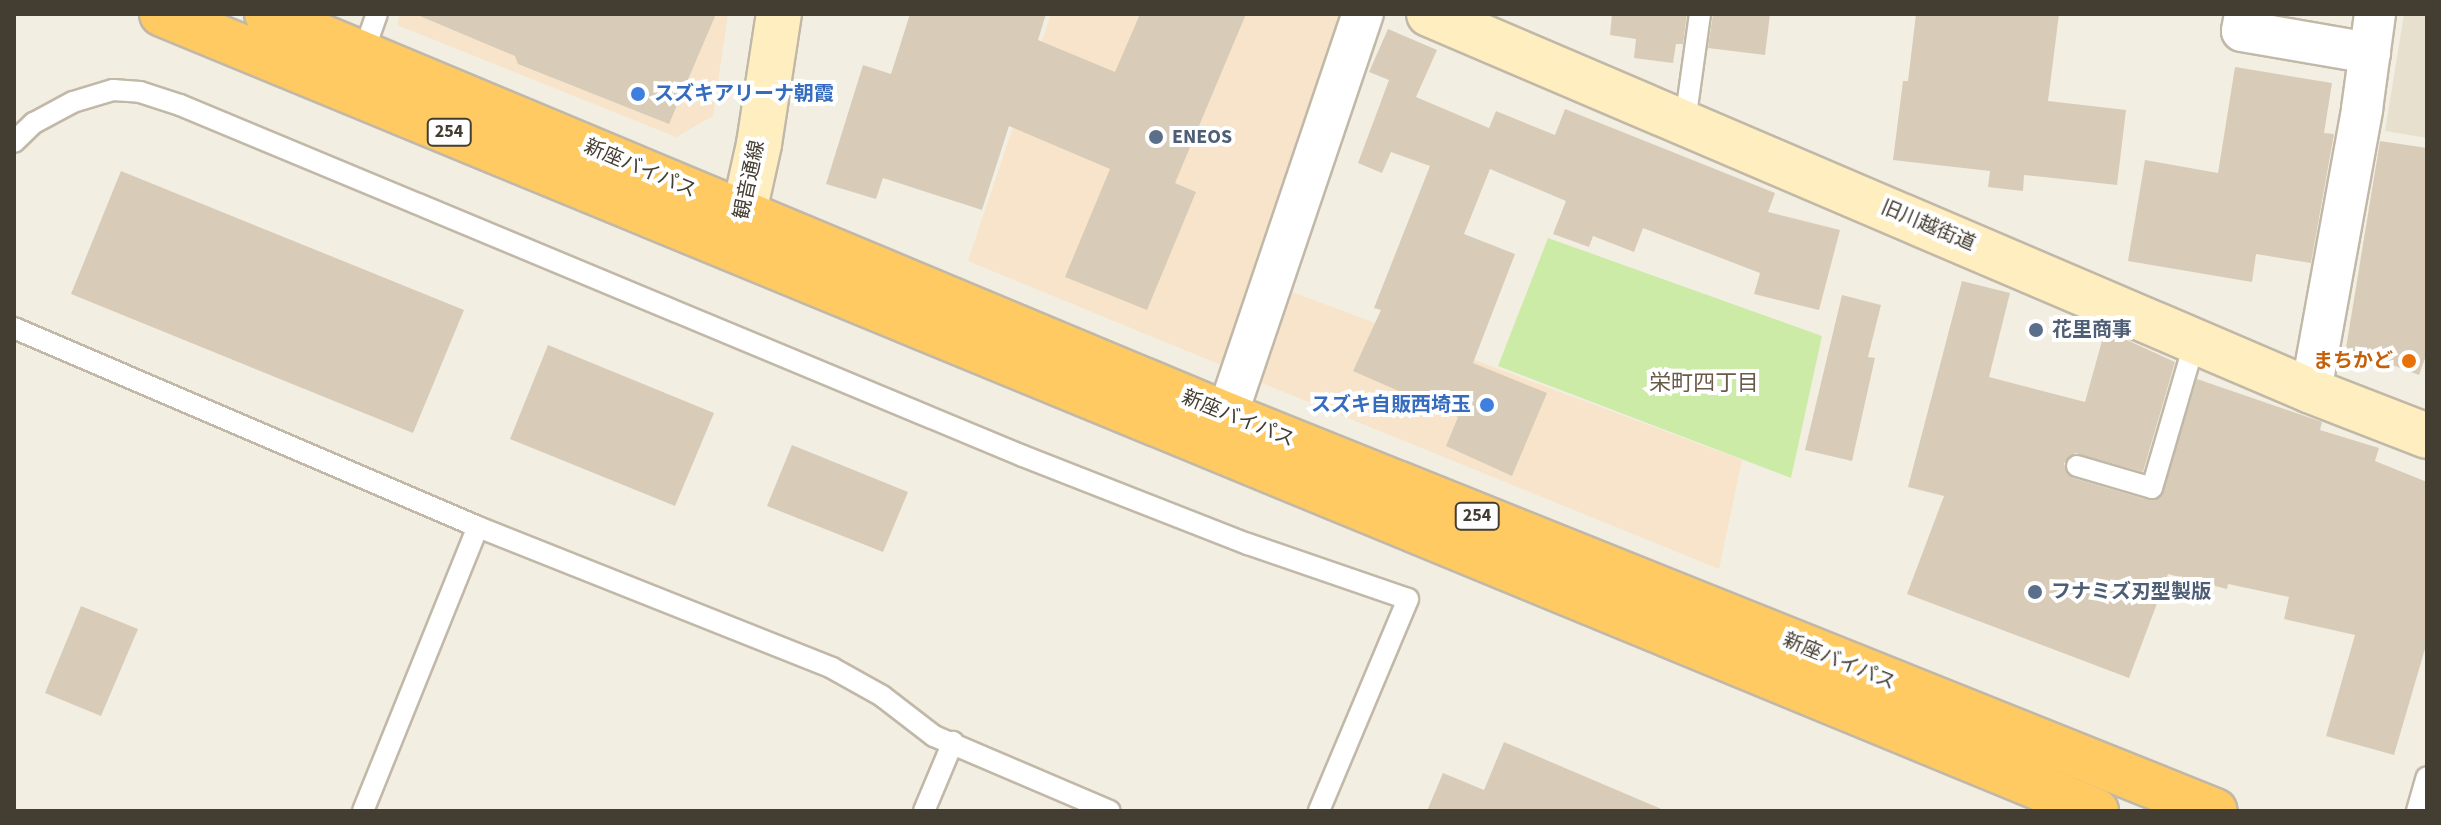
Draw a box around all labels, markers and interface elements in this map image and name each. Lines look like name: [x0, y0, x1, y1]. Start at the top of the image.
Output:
place label: スズキアリーナ朝霞: [654, 82, 834, 106]
marker: スズキアリーナ朝霞: [629, 85, 647, 103]
road number: 254: [425, 118, 473, 146]
place label: ENEOS: [1172, 125, 1232, 149]
marker: ENEOS: [1147, 128, 1165, 146]
street label: 新座バイパス: [580, 135, 700, 203]
street label: 観音通線: [730, 138, 770, 222]
street label: 旧川越街道: [1877, 195, 1979, 257]
place label: 花里商事: [2052, 318, 2132, 342]
marker: 花里商事: [2027, 321, 2045, 339]
place label: まちかど: [2313, 349, 2393, 373]
marker: まちかど: [2400, 352, 2418, 370]
district label: 栄町四丁目: [1649, 371, 1759, 397]
street label: 新座バイパス: [1178, 385, 1298, 453]
place label: スズキ自販西埼玉: [1311, 393, 1471, 417]
marker: スズキ自販西埼玉: [1478, 396, 1496, 414]
road number: 254: [1453, 502, 1501, 530]
place label: フナミズ刃型製版: [2051, 580, 2211, 604]
marker: フナミズ刃型製版: [2026, 583, 2044, 601]
street label: 新座バイパス: [1779, 628, 1899, 696]

